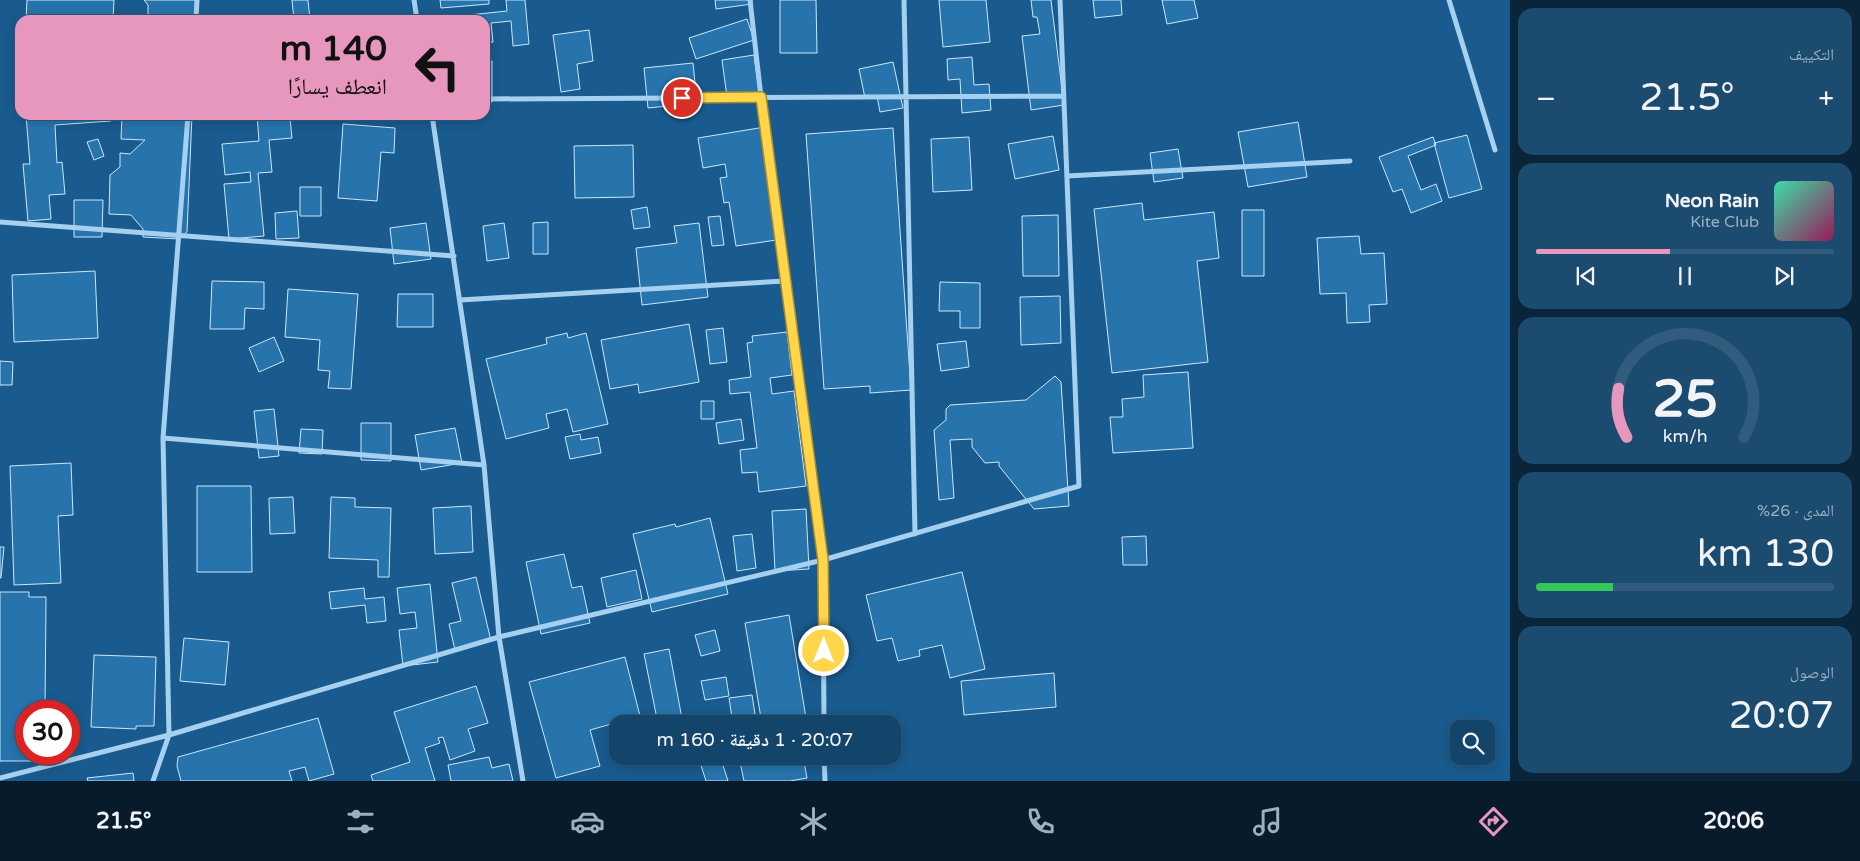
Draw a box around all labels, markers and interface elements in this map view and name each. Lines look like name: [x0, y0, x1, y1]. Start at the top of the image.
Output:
text: 140 m: [280, 28, 387, 70]
icon: left: [405, 35, 470, 100]
text: التكييف: [1789, 45, 1834, 65]
text: انعطف يسارًا: [288, 74, 387, 100]
text: 21.5°: [1640, 75, 1735, 121]
pin: [661, 77, 703, 119]
text: −: [1536, 82, 1556, 116]
text: +: [1818, 82, 1834, 116]
icon: arrive: [668, 84, 696, 112]
text: Neon Rain: [1665, 190, 1759, 212]
text: Kite Club: [1690, 212, 1759, 232]
icon: previous: [1572, 262, 1600, 290]
icon: pause: [1671, 262, 1699, 290]
icon: next: [1770, 262, 1798, 290]
text: 25: [1652, 368, 1718, 431]
text: km/h: [1663, 426, 1707, 447]
text: المدى · 26%: [1757, 501, 1834, 521]
text: 130 km: [1697, 531, 1834, 577]
position arrow: [797, 624, 849, 676]
text: الوصول: [1790, 663, 1834, 683]
text: 20:07: [1729, 693, 1834, 739]
speed limit sign: 30: [15, 700, 80, 765]
map controls: [1450, 720, 1495, 765]
button: search: [1450, 720, 1495, 765]
text: 20:07 · 1 دقيقة · 160 m: [657, 729, 853, 751]
icon: filters: [343, 804, 378, 839]
icon: car: [570, 804, 605, 839]
icon: climate: [796, 804, 831, 839]
icon: phone: [1023, 804, 1058, 839]
icon: music: [1250, 804, 1285, 839]
icon: directions: [1476, 804, 1511, 839]
text: 21.5°: [96, 808, 151, 834]
text: 20:06: [1703, 808, 1764, 834]

